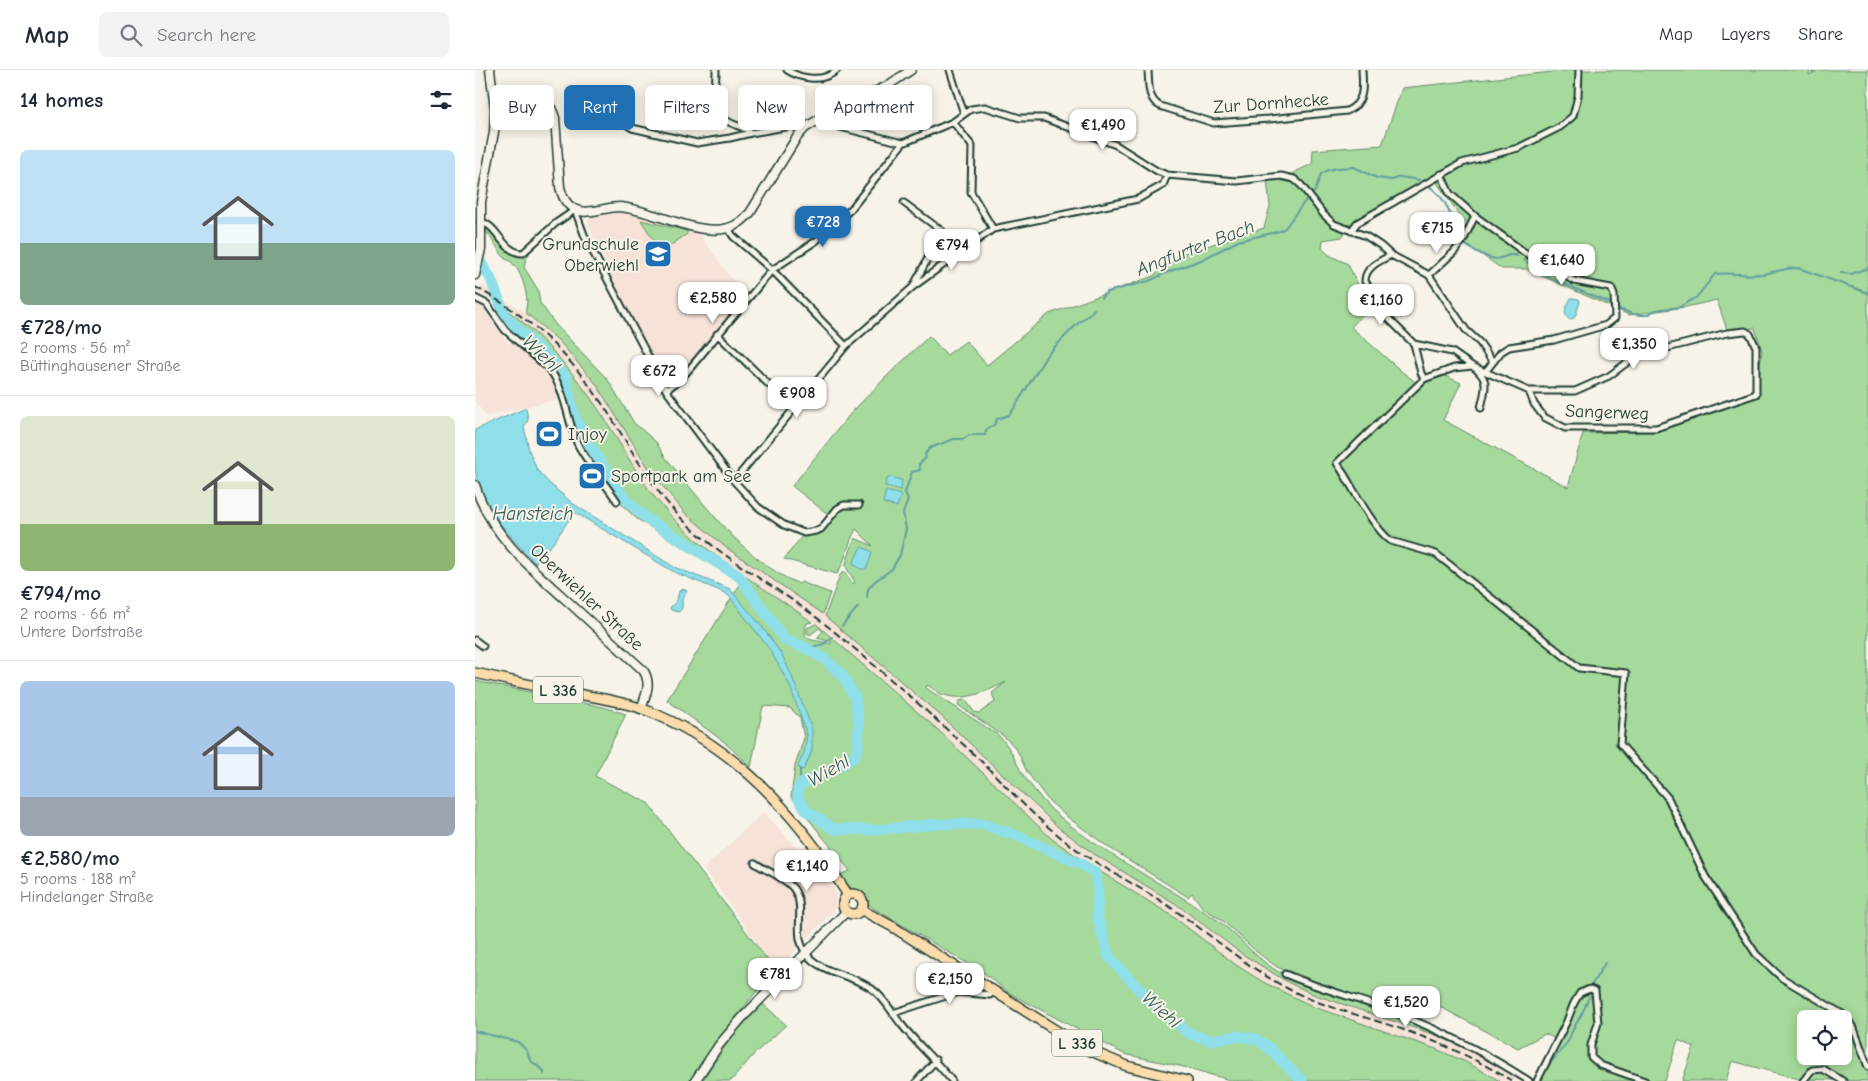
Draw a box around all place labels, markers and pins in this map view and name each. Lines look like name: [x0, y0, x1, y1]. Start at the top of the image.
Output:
pin: €1,490: [1062, 108, 1144, 151]
pin: €728: [793, 206, 853, 248]
pin: €715: [1407, 212, 1467, 254]
pin: €794: [922, 228, 982, 271]
place label: Grundschule Oberwiehl: [542, 234, 639, 276]
school or university icon: Grundschule Oberwiehl: [643, 239, 673, 269]
pin: €1,640: [1521, 244, 1603, 286]
pin: €2,580: [672, 282, 754, 324]
pin: €1,160: [1340, 284, 1422, 326]
pin: €1,350: [1593, 328, 1675, 370]
pin: €672: [629, 354, 689, 397]
pin: €908: [767, 376, 827, 419]
sports icon: Injoy: [534, 419, 564, 449]
place label: Injoy: [568, 424, 608, 445]
sports icon: Sportpark am See: [577, 461, 607, 491]
place label: Sportpark am See: [611, 466, 751, 487]
pin: €1,140: [766, 850, 848, 892]
pin: €781: [745, 958, 805, 1000]
pin: €2,150: [909, 962, 991, 1005]
pin: €1,520: [1365, 986, 1447, 1028]

